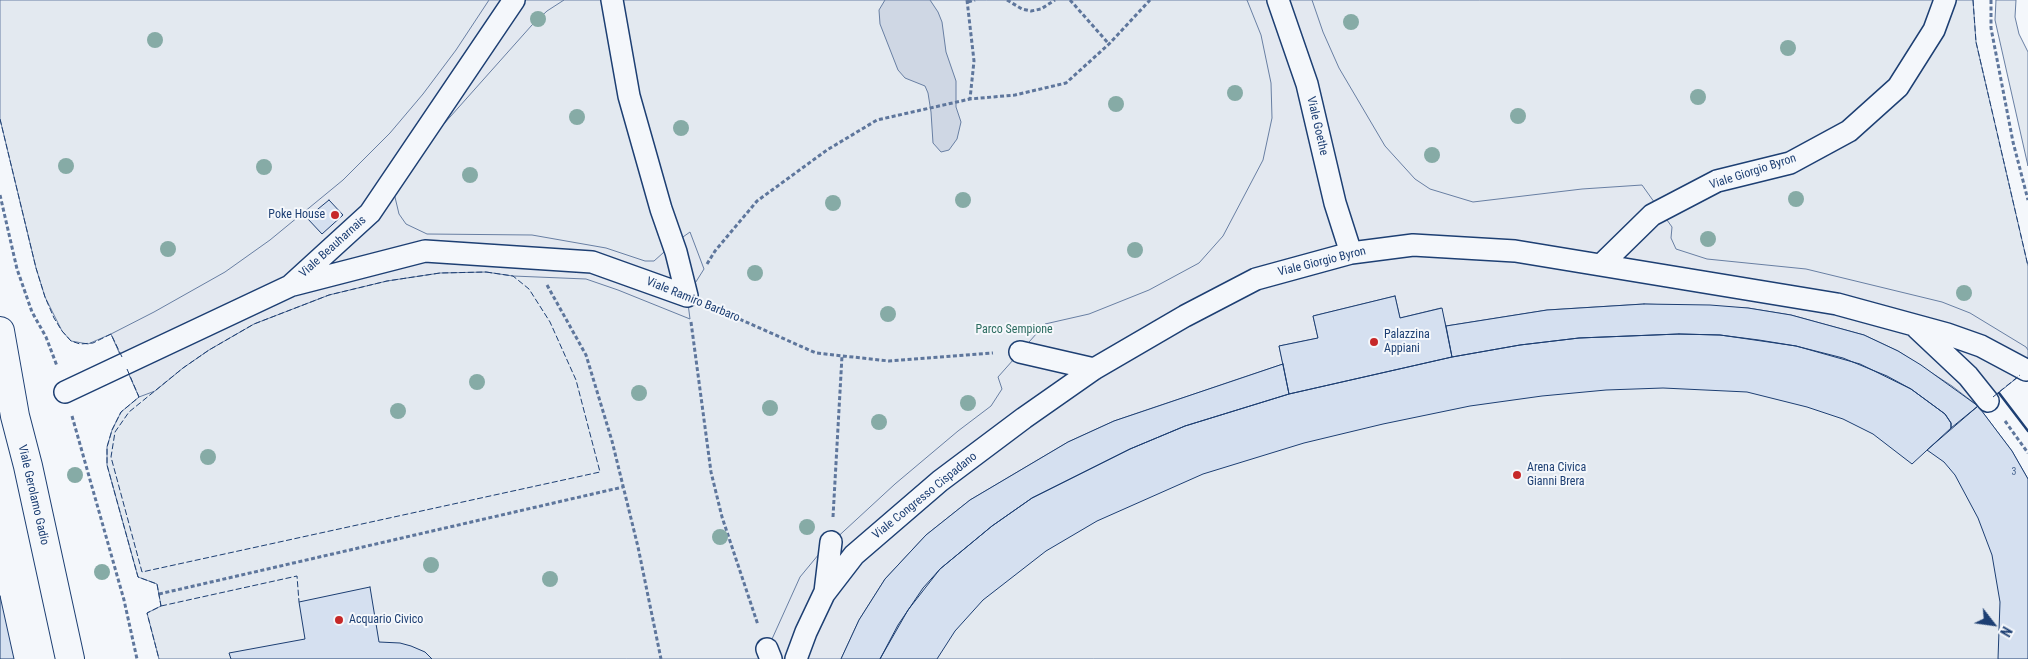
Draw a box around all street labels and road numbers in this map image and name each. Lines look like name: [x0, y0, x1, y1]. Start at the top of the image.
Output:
street label: Viale Goethe: [1303, 95, 1331, 157]
street label: Viale Giorgio Byron: [1708, 151, 1798, 193]
street label: Viale Beauharnais: [297, 213, 369, 281]
street label: Viale Giorgio Byron: [1277, 244, 1367, 280]
street label: Viale Ramiro Barbaro: [644, 275, 742, 325]
street label: Viale Gerolamo Gadio: [14, 443, 52, 547]
street label: Viale Congresso Cispadano: [870, 449, 980, 543]

